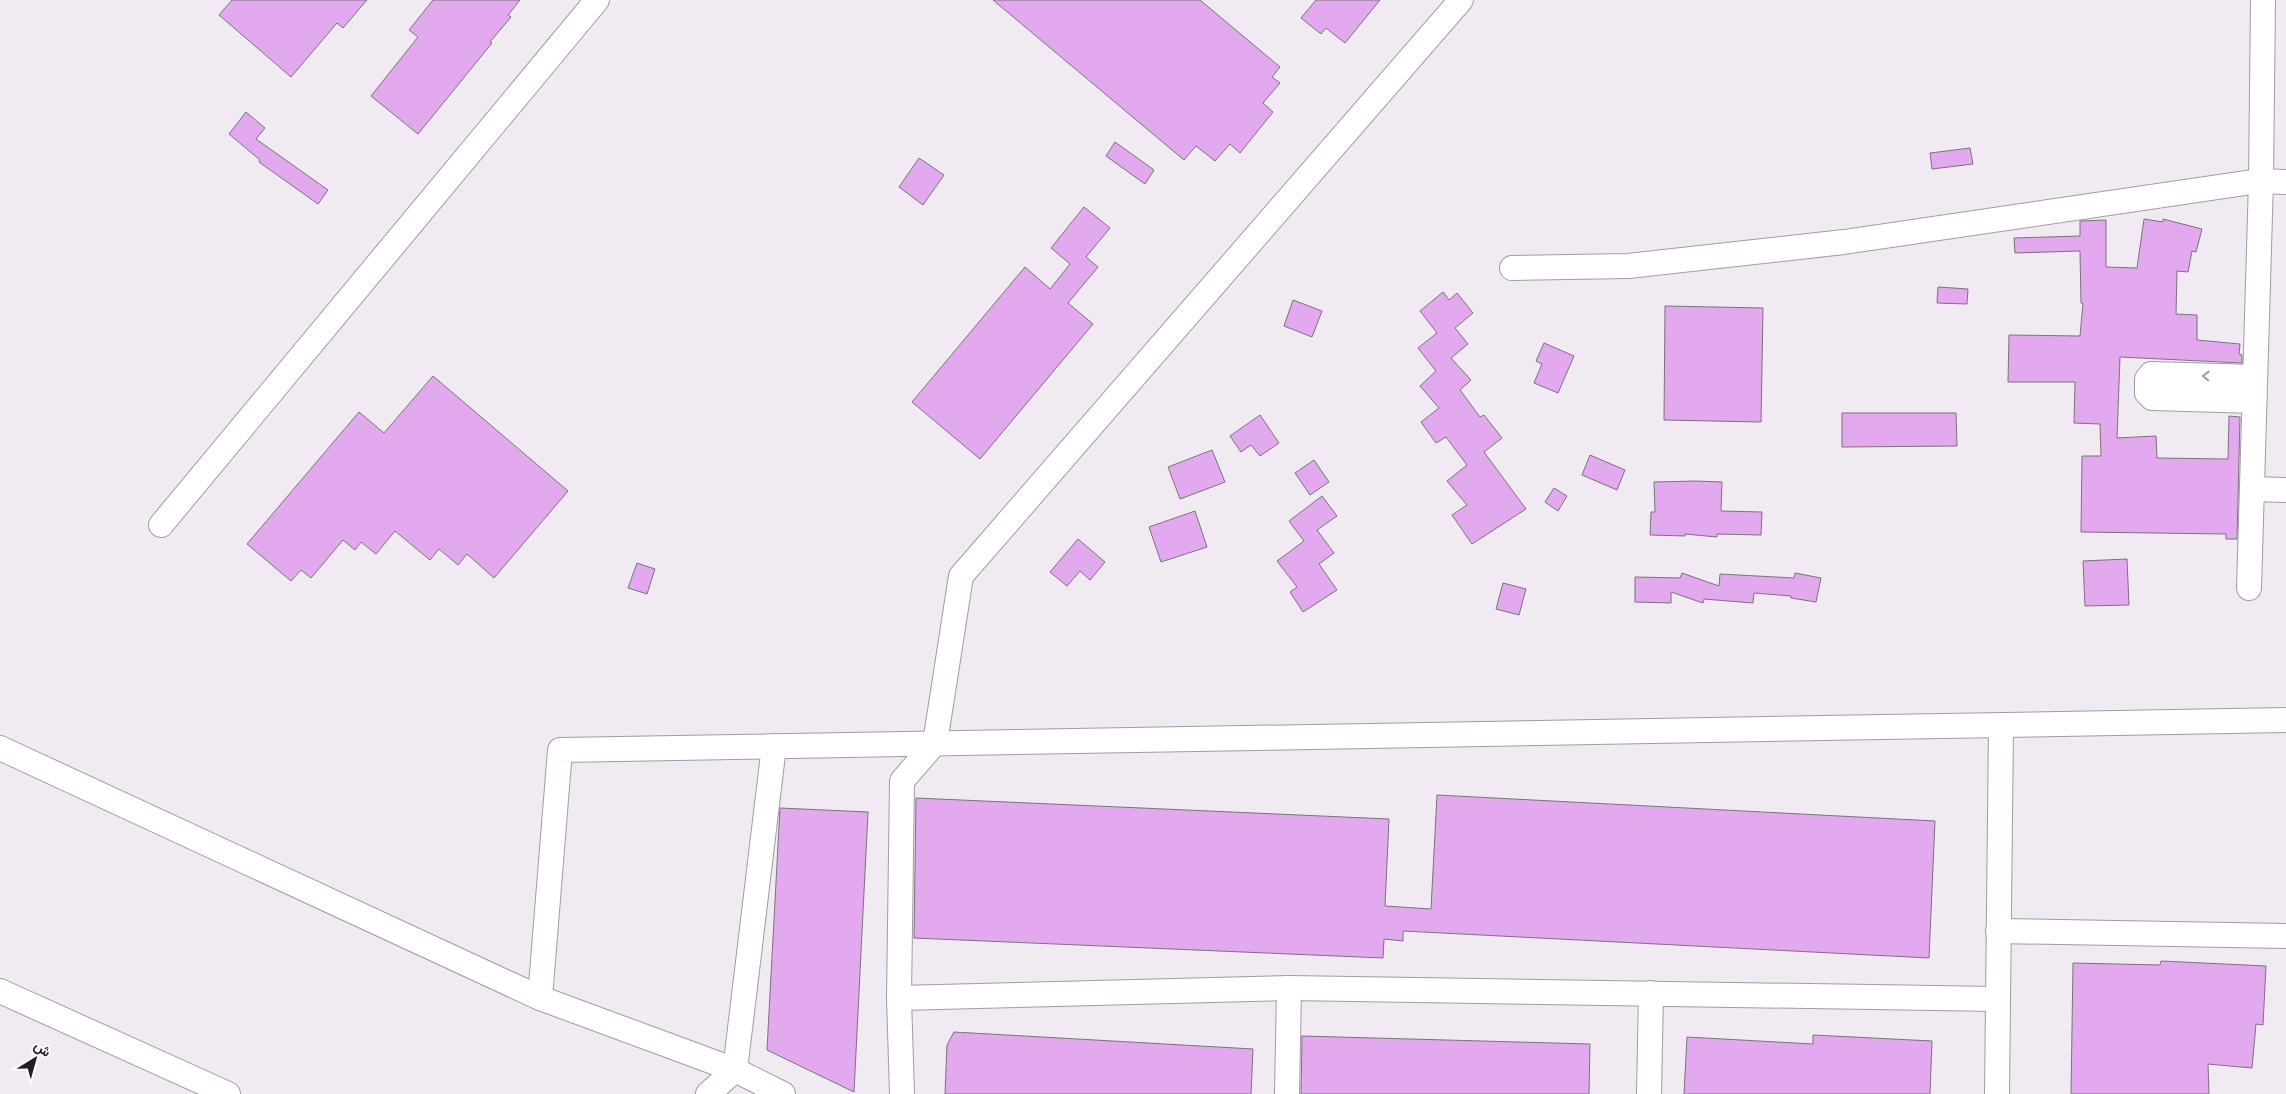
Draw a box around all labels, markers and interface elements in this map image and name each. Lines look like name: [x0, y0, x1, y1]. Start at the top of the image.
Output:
one-way arrow: [2202, 371, 2210, 381]
north arrow: [10, 1034, 60, 1084]
text: ش: [31, 1036, 56, 1061]

